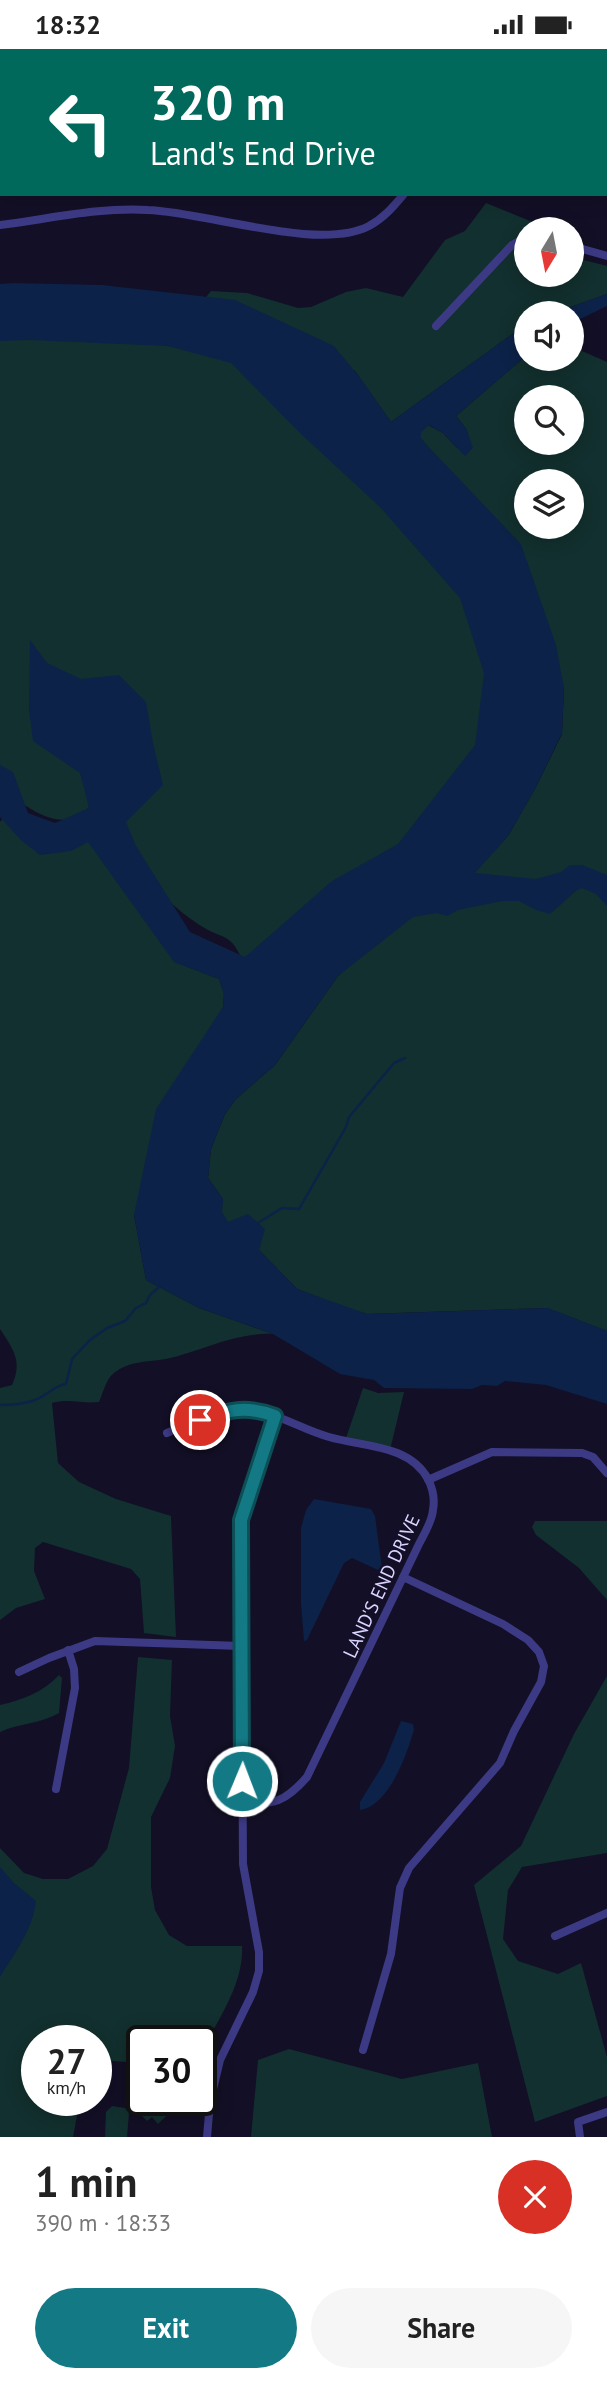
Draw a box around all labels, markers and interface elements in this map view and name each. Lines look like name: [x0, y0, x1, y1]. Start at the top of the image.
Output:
text: 18:32: [35, 8, 101, 41]
text: 320 m: [150, 70, 285, 134]
icon: left: [35, 77, 126, 168]
text: Land's End Drive: [150, 132, 376, 174]
north arrow: [514, 217, 584, 287]
map controls: [514, 217, 584, 539]
button: sound: [514, 301, 584, 371]
button: search: [514, 385, 584, 455]
button: layers: [514, 469, 584, 539]
pin: [170, 1390, 230, 1450]
icon: arrive: [181, 1401, 219, 1439]
street label: LAND'S END DRIVE: [337, 1510, 425, 1662]
position arrow: [205, 1744, 279, 1818]
speed limit sign: 30: [126, 2025, 217, 2116]
text: 27: [47, 2038, 86, 2084]
text: km/h: [47, 2076, 86, 2099]
text: 1 min: [35, 2154, 137, 2209]
button: close: [498, 2160, 572, 2234]
text: 390 m · 18:33: [35, 2208, 171, 2237]
button: Exit: [35, 2288, 297, 2368]
button: Share: [311, 2288, 572, 2368]

